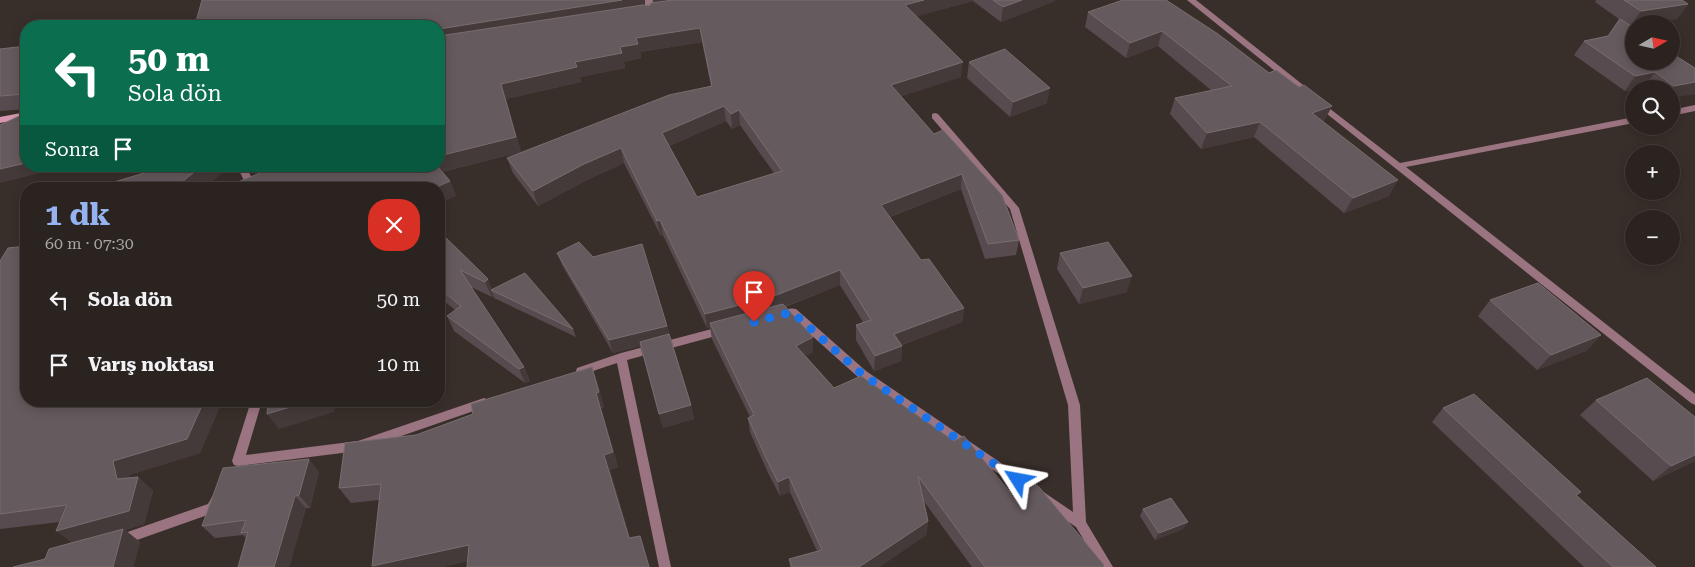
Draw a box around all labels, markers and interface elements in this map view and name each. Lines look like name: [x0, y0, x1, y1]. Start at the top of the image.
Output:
north arrow: [1625, 15, 1680, 70]
map controls: [1625, 15, 1680, 265]
text: 50 m: [128, 39, 210, 80]
icon: left: [45, 40, 110, 105]
button: search: [1625, 80, 1680, 135]
text: Sola dön: [128, 81, 222, 106]
icon: arrive: [109, 135, 137, 163]
text: Sonra: [45, 138, 99, 161]
button: +: [1625, 145, 1680, 200]
text: 1 dk: [45, 197, 110, 232]
button: close: [368, 199, 420, 251]
button: −: [1625, 210, 1680, 265]
text: 60 m · 07:30: [45, 234, 134, 253]
pin: [733, 271, 775, 322]
icon: arrive: [740, 278, 768, 306]
icon: left: [45, 286, 73, 314]
text: Sola dön: [88, 288, 173, 311]
text: 50 m: [377, 288, 420, 311]
icon: arrive: [45, 351, 73, 379]
text: Varış noktası: [88, 353, 214, 376]
text: 10 m: [377, 353, 420, 376]
position arrow: [991, 453, 1043, 505]

